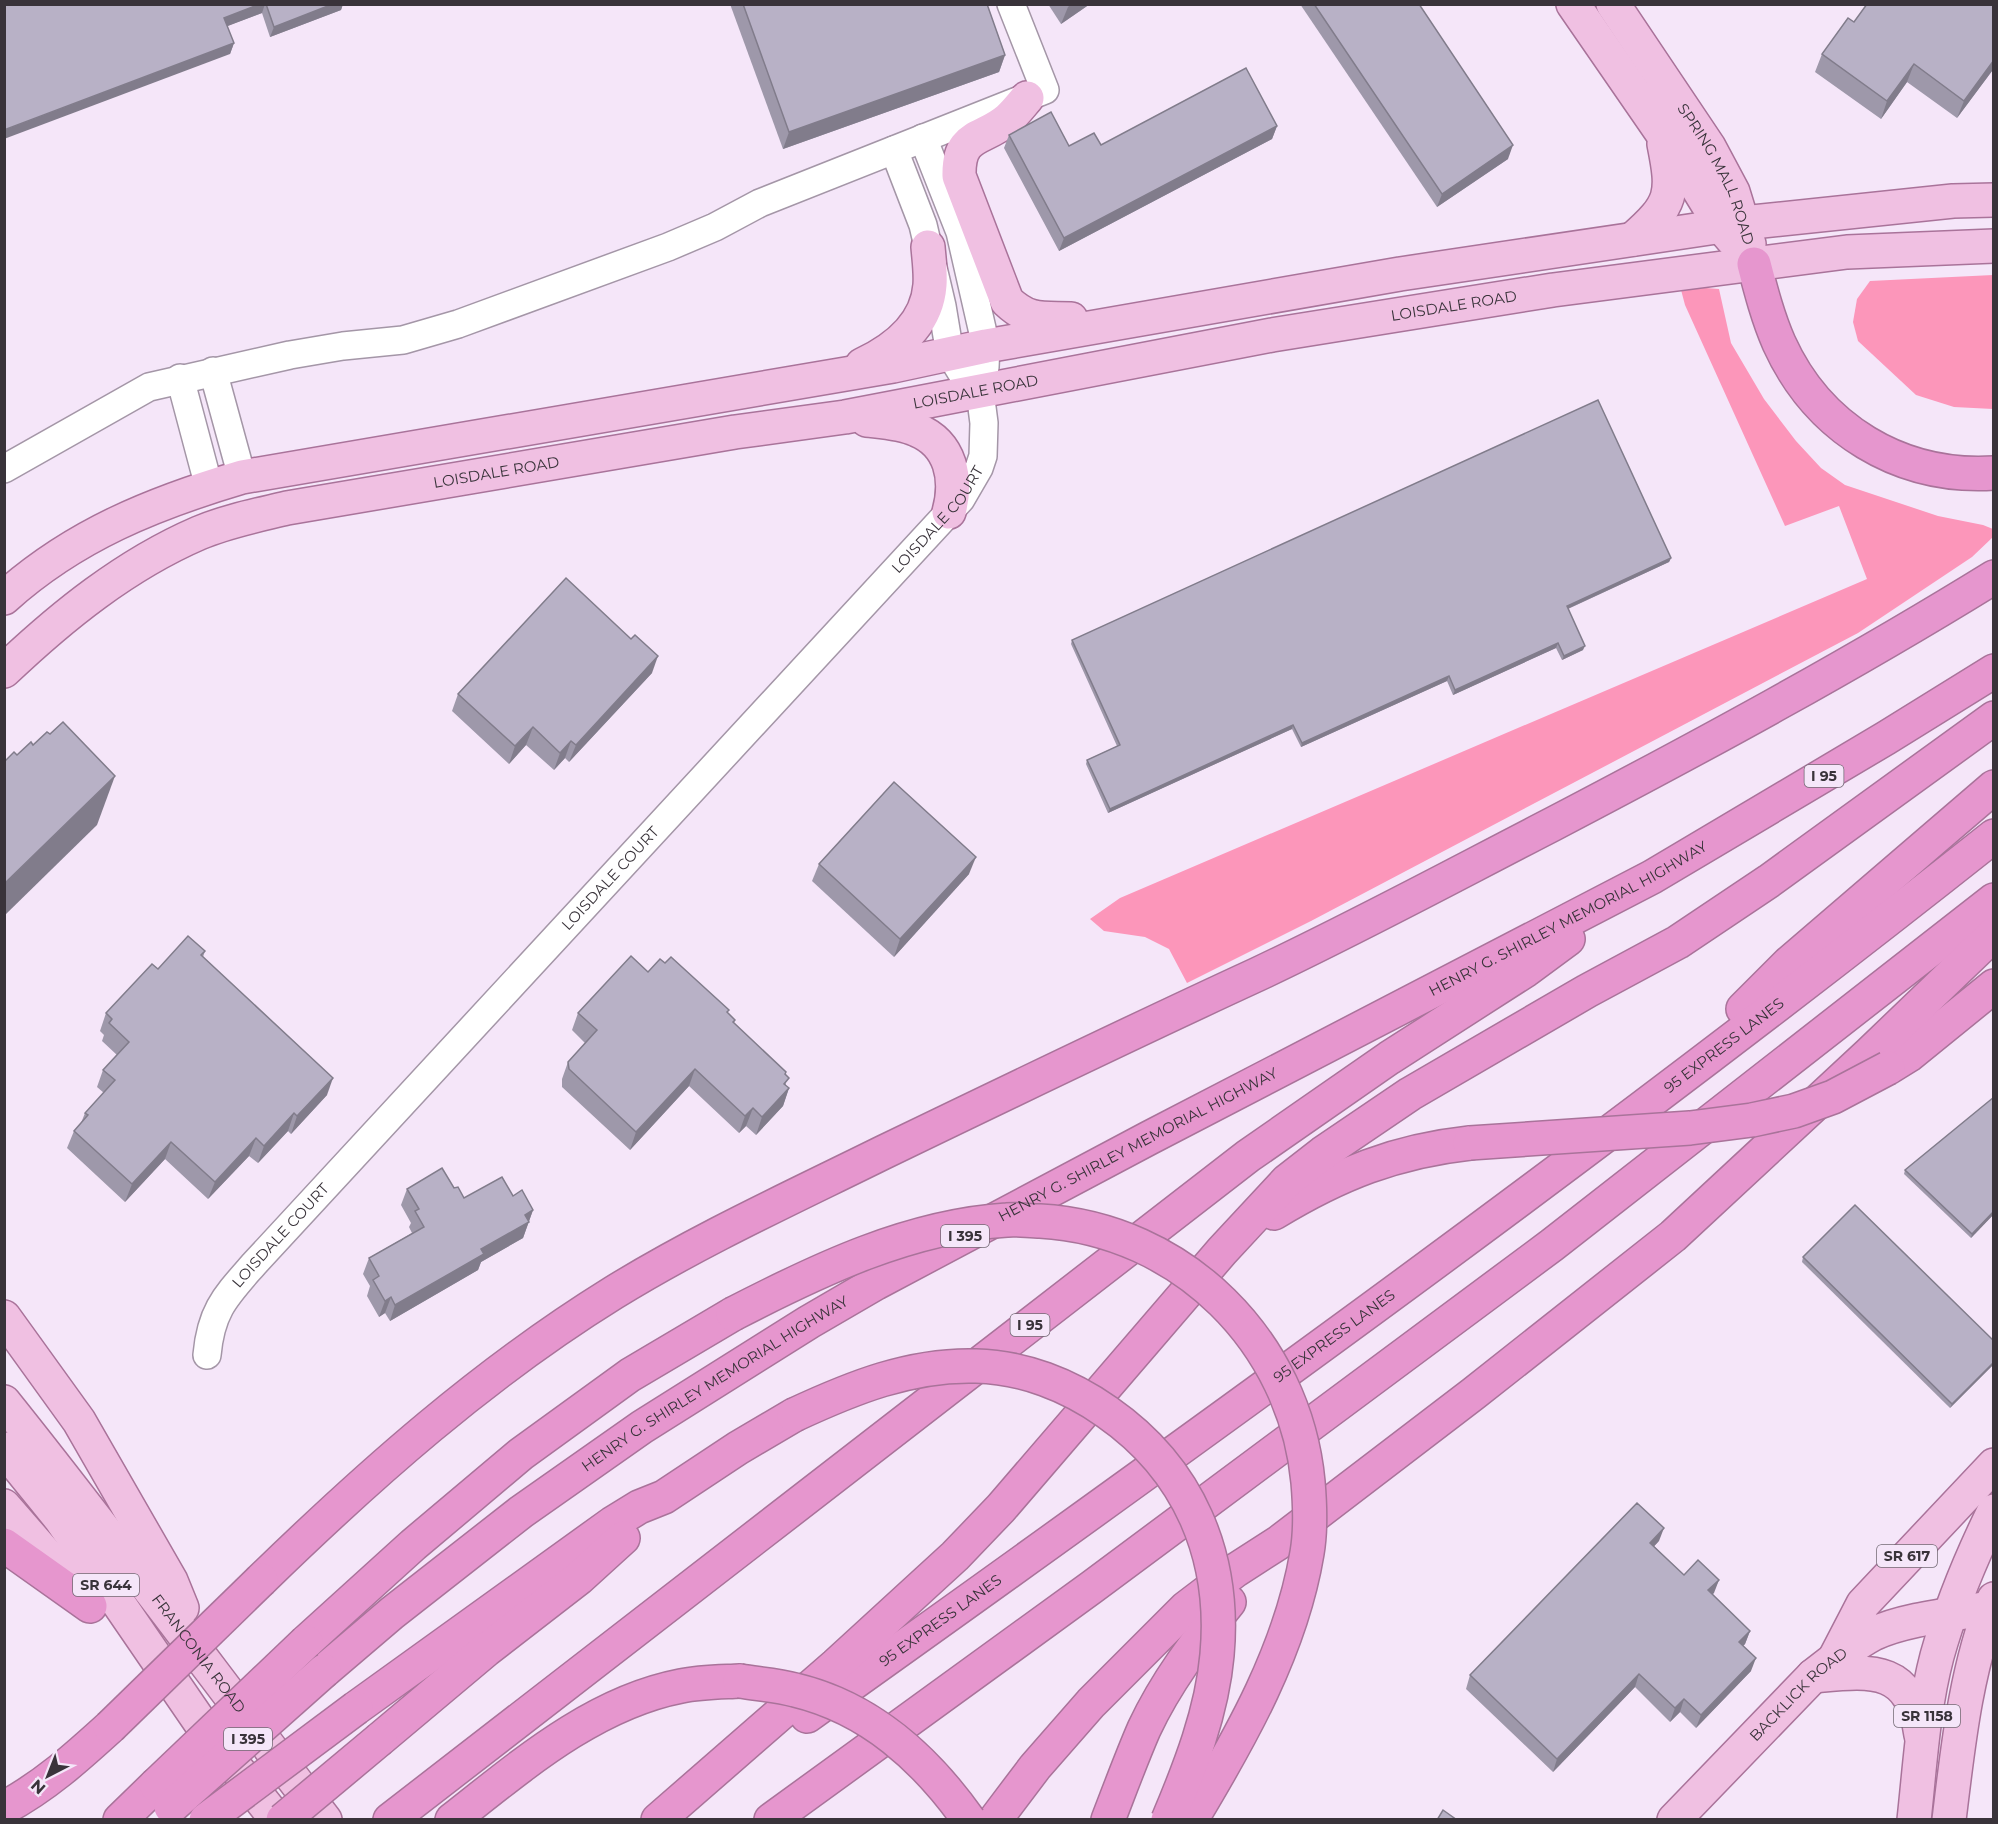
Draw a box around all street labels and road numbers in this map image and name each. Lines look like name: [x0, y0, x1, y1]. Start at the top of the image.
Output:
street label: SPRING MALL ROAD: [1673, 100, 1759, 247]
street label: LOISDALE ROAD: [1389, 286, 1518, 325]
street label: LOISDALE ROAD: [911, 370, 1040, 413]
street label: LOISDALE ROAD: [432, 452, 561, 492]
street label: LOISDALE COURT: [887, 462, 987, 577]
road number: I 95: [1804, 765, 1844, 787]
street label: LOISDALE COURT: [557, 822, 663, 934]
street label: HENRY G. SHIRLEY MEMORIAL HIGHWAY: [1425, 836, 1711, 1000]
street label: 95 EXPRESS LANES: [1660, 993, 1788, 1097]
street label: HENRY G. SHIRLEY MEMORIAL HIGHWAY: [995, 1063, 1281, 1225]
street label: LOISDALE COURT: [228, 1179, 333, 1291]
road number: I 395: [941, 1225, 989, 1247]
street label: 95 EXPRESS LANES: [1270, 1285, 1399, 1386]
street label: HENRY G. SHIRLEY MEMORIAL HIGHWAY: [578, 1291, 852, 1475]
road number: I 95: [1010, 1314, 1050, 1336]
road number: SR 617: [1877, 1545, 1937, 1567]
street label: 95 EXPRESS LANES: [875, 1570, 1005, 1670]
road number: SR 644: [73, 1574, 139, 1596]
street label: FRANCONIA ROAD: [148, 1590, 250, 1716]
street label: BACKLICK ROAD: [1745, 1643, 1851, 1745]
road number: SR 1158: [1894, 1705, 1960, 1727]
road number: I 395: [224, 1728, 272, 1750]

